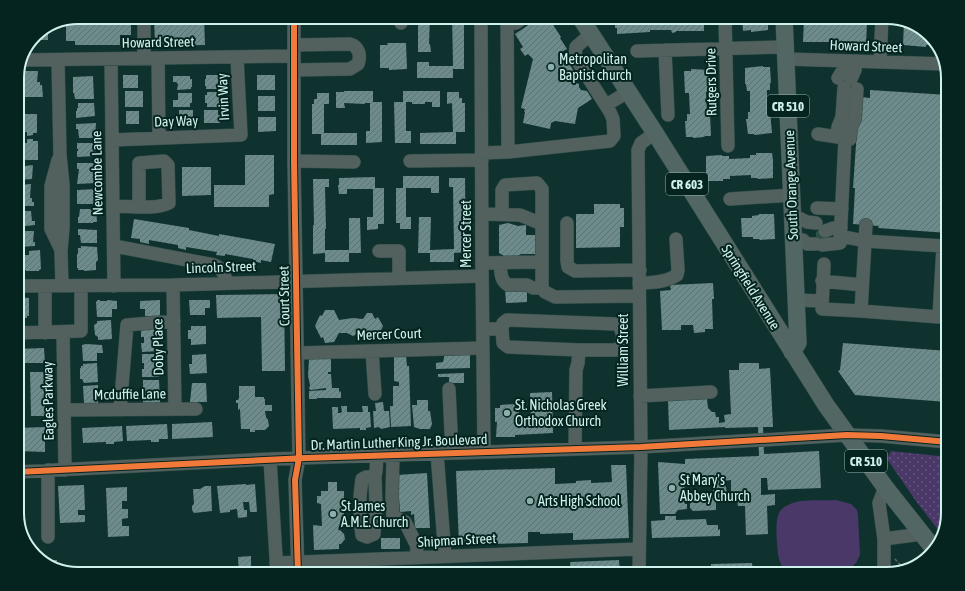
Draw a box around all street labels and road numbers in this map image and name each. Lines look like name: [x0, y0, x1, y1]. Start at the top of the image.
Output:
street label: Howard Street: [122, 33, 194, 51]
street label: Howard Street: [829, 37, 903, 55]
street label: Rutgers Drive: [702, 48, 720, 116]
street label: Irvin Way: [214, 73, 232, 121]
road number: CR 510: [767, 95, 809, 117]
street label: Day Way: [154, 112, 199, 130]
street label: South Orange Avenue: [781, 130, 801, 240]
street label: Newcombe Lane: [88, 131, 106, 215]
road number: CR 603: [666, 173, 708, 195]
street label: Mercer Street: [458, 200, 474, 268]
street label: Springfield Avenue: [719, 242, 783, 332]
street label: Lincoln Street: [186, 258, 256, 276]
street label: Court Street: [275, 266, 293, 326]
street label: William Street: [615, 313, 631, 387]
street label: Doby Place: [150, 318, 166, 376]
street label: Mercer Court: [356, 325, 422, 343]
street label: Eagles Parkway: [39, 361, 57, 441]
street label: Mcduffie Lane: [94, 385, 166, 403]
street label: Dr. Martin Luther King Jr. Boulevard: [310, 431, 488, 453]
road number: CR 510: [845, 450, 887, 472]
street label: Shipman Street: [417, 530, 497, 550]

